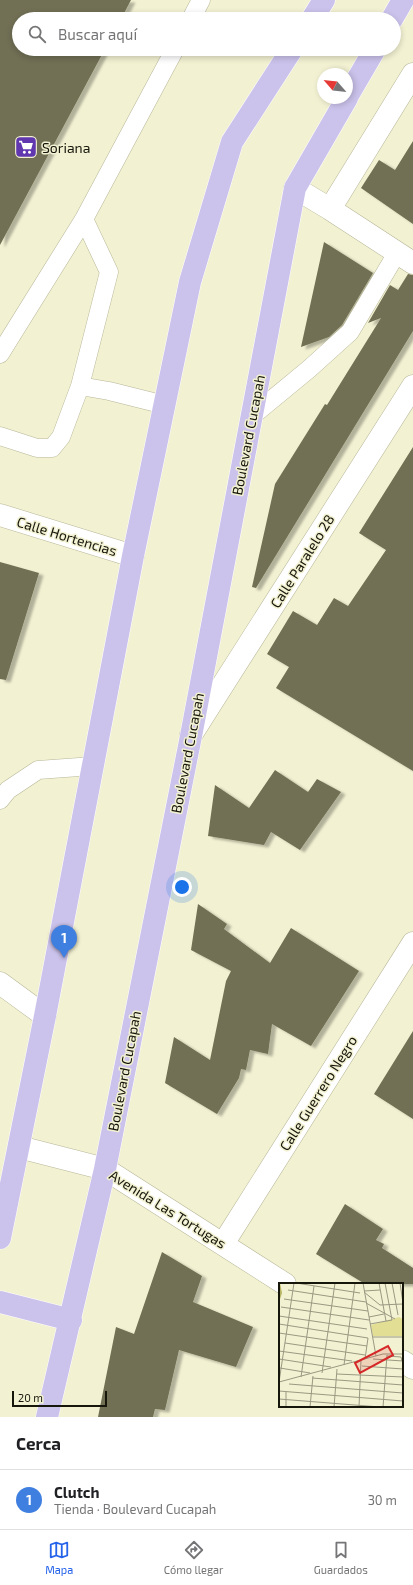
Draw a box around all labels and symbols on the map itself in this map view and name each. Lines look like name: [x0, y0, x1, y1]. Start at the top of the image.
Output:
north arrow: [317, 68, 353, 104]
supermarket icon: Soriana: [13, 134, 39, 160]
place label: Soriana: [42, 139, 90, 156]
street label: Boulevard Cucapah: [228, 373, 268, 497]
street label: Calle Paralelo 28: [266, 511, 338, 611]
street label: Calle Hortencias: [15, 513, 119, 559]
street label: Boulevard Cucapah: [167, 691, 207, 815]
your location: [172, 877, 192, 897]
pin: 1: [51, 925, 77, 958]
street label: Boulevard Cucapah: [104, 1009, 144, 1133]
street label: Calle Guerrero Negro: [276, 1032, 360, 1154]
street label: Avenida Las Tortugas: [106, 1166, 230, 1252]
inset map: [279, 1283, 403, 1407]
scale bar: [12, 1389, 107, 1408]

